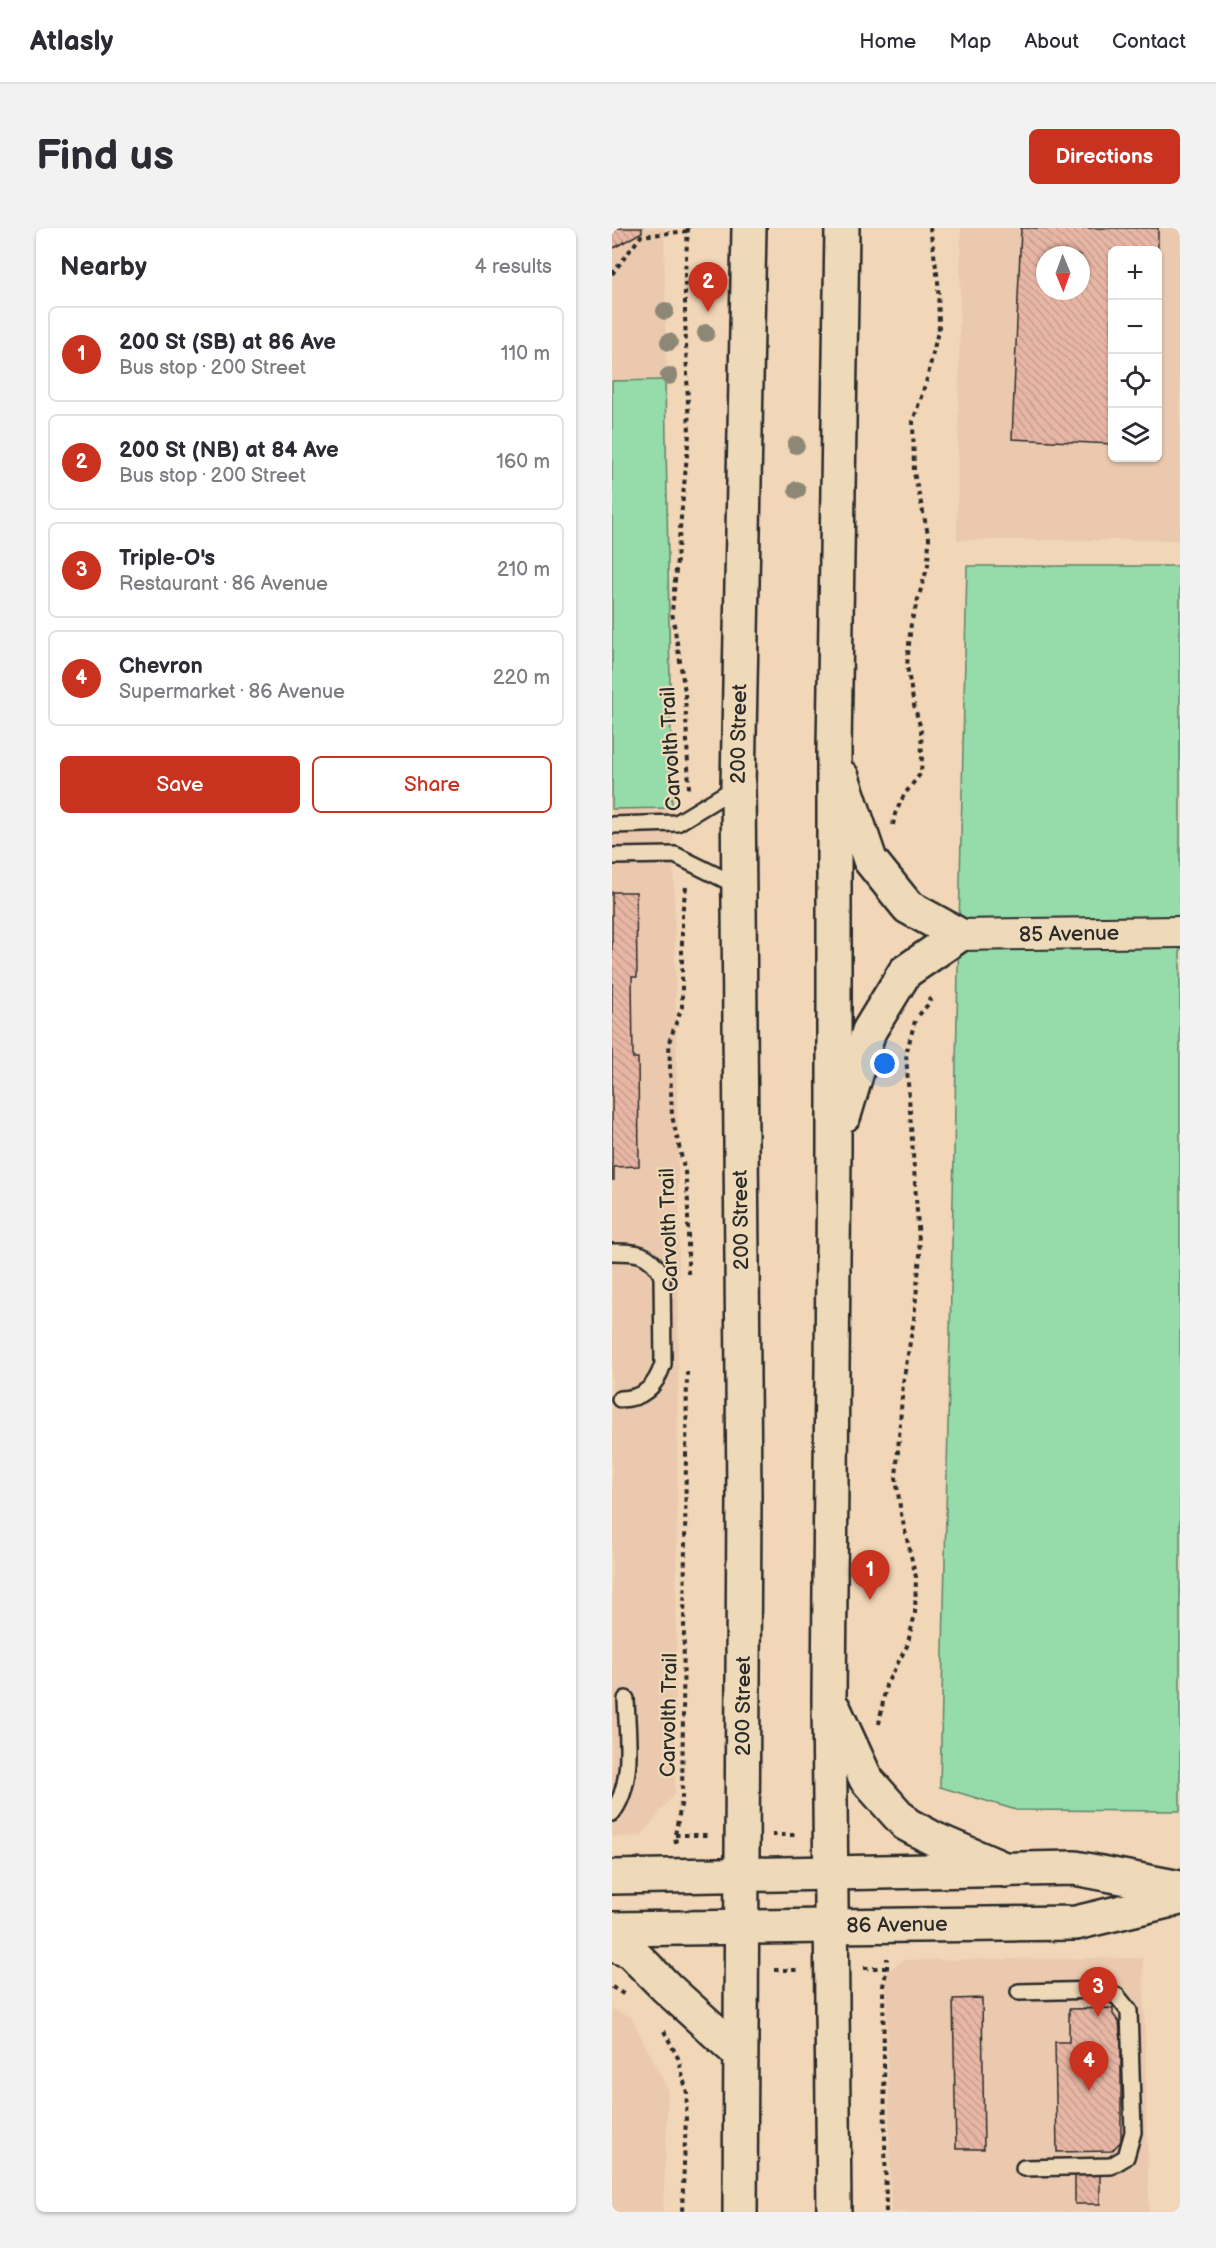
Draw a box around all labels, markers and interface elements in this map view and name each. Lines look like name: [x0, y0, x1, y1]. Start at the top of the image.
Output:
text: Atlasly: [30, 25, 113, 58]
text: Home: [859, 29, 916, 54]
text: Map: [949, 29, 991, 54]
text: About: [1024, 29, 1079, 54]
text: Contact: [1112, 29, 1186, 54]
button: Directions: [1029, 129, 1180, 184]
text: Find us: [36, 131, 174, 182]
north arrow: [1036, 246, 1090, 300]
map controls: [1108, 246, 1162, 462]
button: +: [1108, 246, 1162, 300]
text: Nearby: [60, 252, 147, 283]
text: 4 results: [474, 255, 552, 279]
pin: 2: [688, 262, 728, 312]
button: −: [1108, 300, 1162, 354]
text: 200 St (SB) at 86 Ave: [119, 329, 336, 356]
text: 1: [77, 342, 86, 366]
text: 110 m: [501, 342, 550, 366]
button: locate: [1108, 354, 1162, 408]
text: Bus stop · 200 Street: [119, 356, 306, 380]
button: layers: [1108, 408, 1162, 462]
text: 200 St (NB) at 84 Ave: [119, 437, 339, 464]
text: 2: [76, 450, 87, 474]
text: 160 m: [496, 450, 550, 474]
text: Bus stop · 200 Street: [119, 464, 306, 488]
text: Triple-O's: [119, 545, 215, 572]
text: 3: [76, 558, 87, 582]
text: 210 m: [497, 558, 550, 582]
text: Restaurant · 86 Avenue: [119, 572, 328, 596]
text: Chevron: [119, 653, 203, 680]
text: 4: [76, 666, 87, 690]
text: 220 m: [493, 666, 550, 690]
text: Supermarket · 86 Avenue: [119, 680, 345, 704]
street label: 200 Street: [726, 683, 752, 784]
street label: Carvolth Trail: [655, 686, 687, 812]
button: Save: [60, 756, 300, 813]
button: Share: [312, 756, 552, 813]
street label: 85 Avenue: [1019, 921, 1119, 947]
your location: [870, 1049, 899, 1078]
street label: Carvolth Trail: [654, 1168, 684, 1292]
street label: 200 Street: [728, 1169, 754, 1270]
pin: 1: [850, 1550, 890, 1600]
street label: Carvolth Trail: [655, 1653, 683, 1777]
street label: 200 Street: [731, 1655, 756, 1756]
street label: 86 Avenue: [846, 1912, 948, 1938]
pin: 3: [1078, 1968, 1118, 2017]
pin: 4: [1070, 2042, 1108, 2091]

